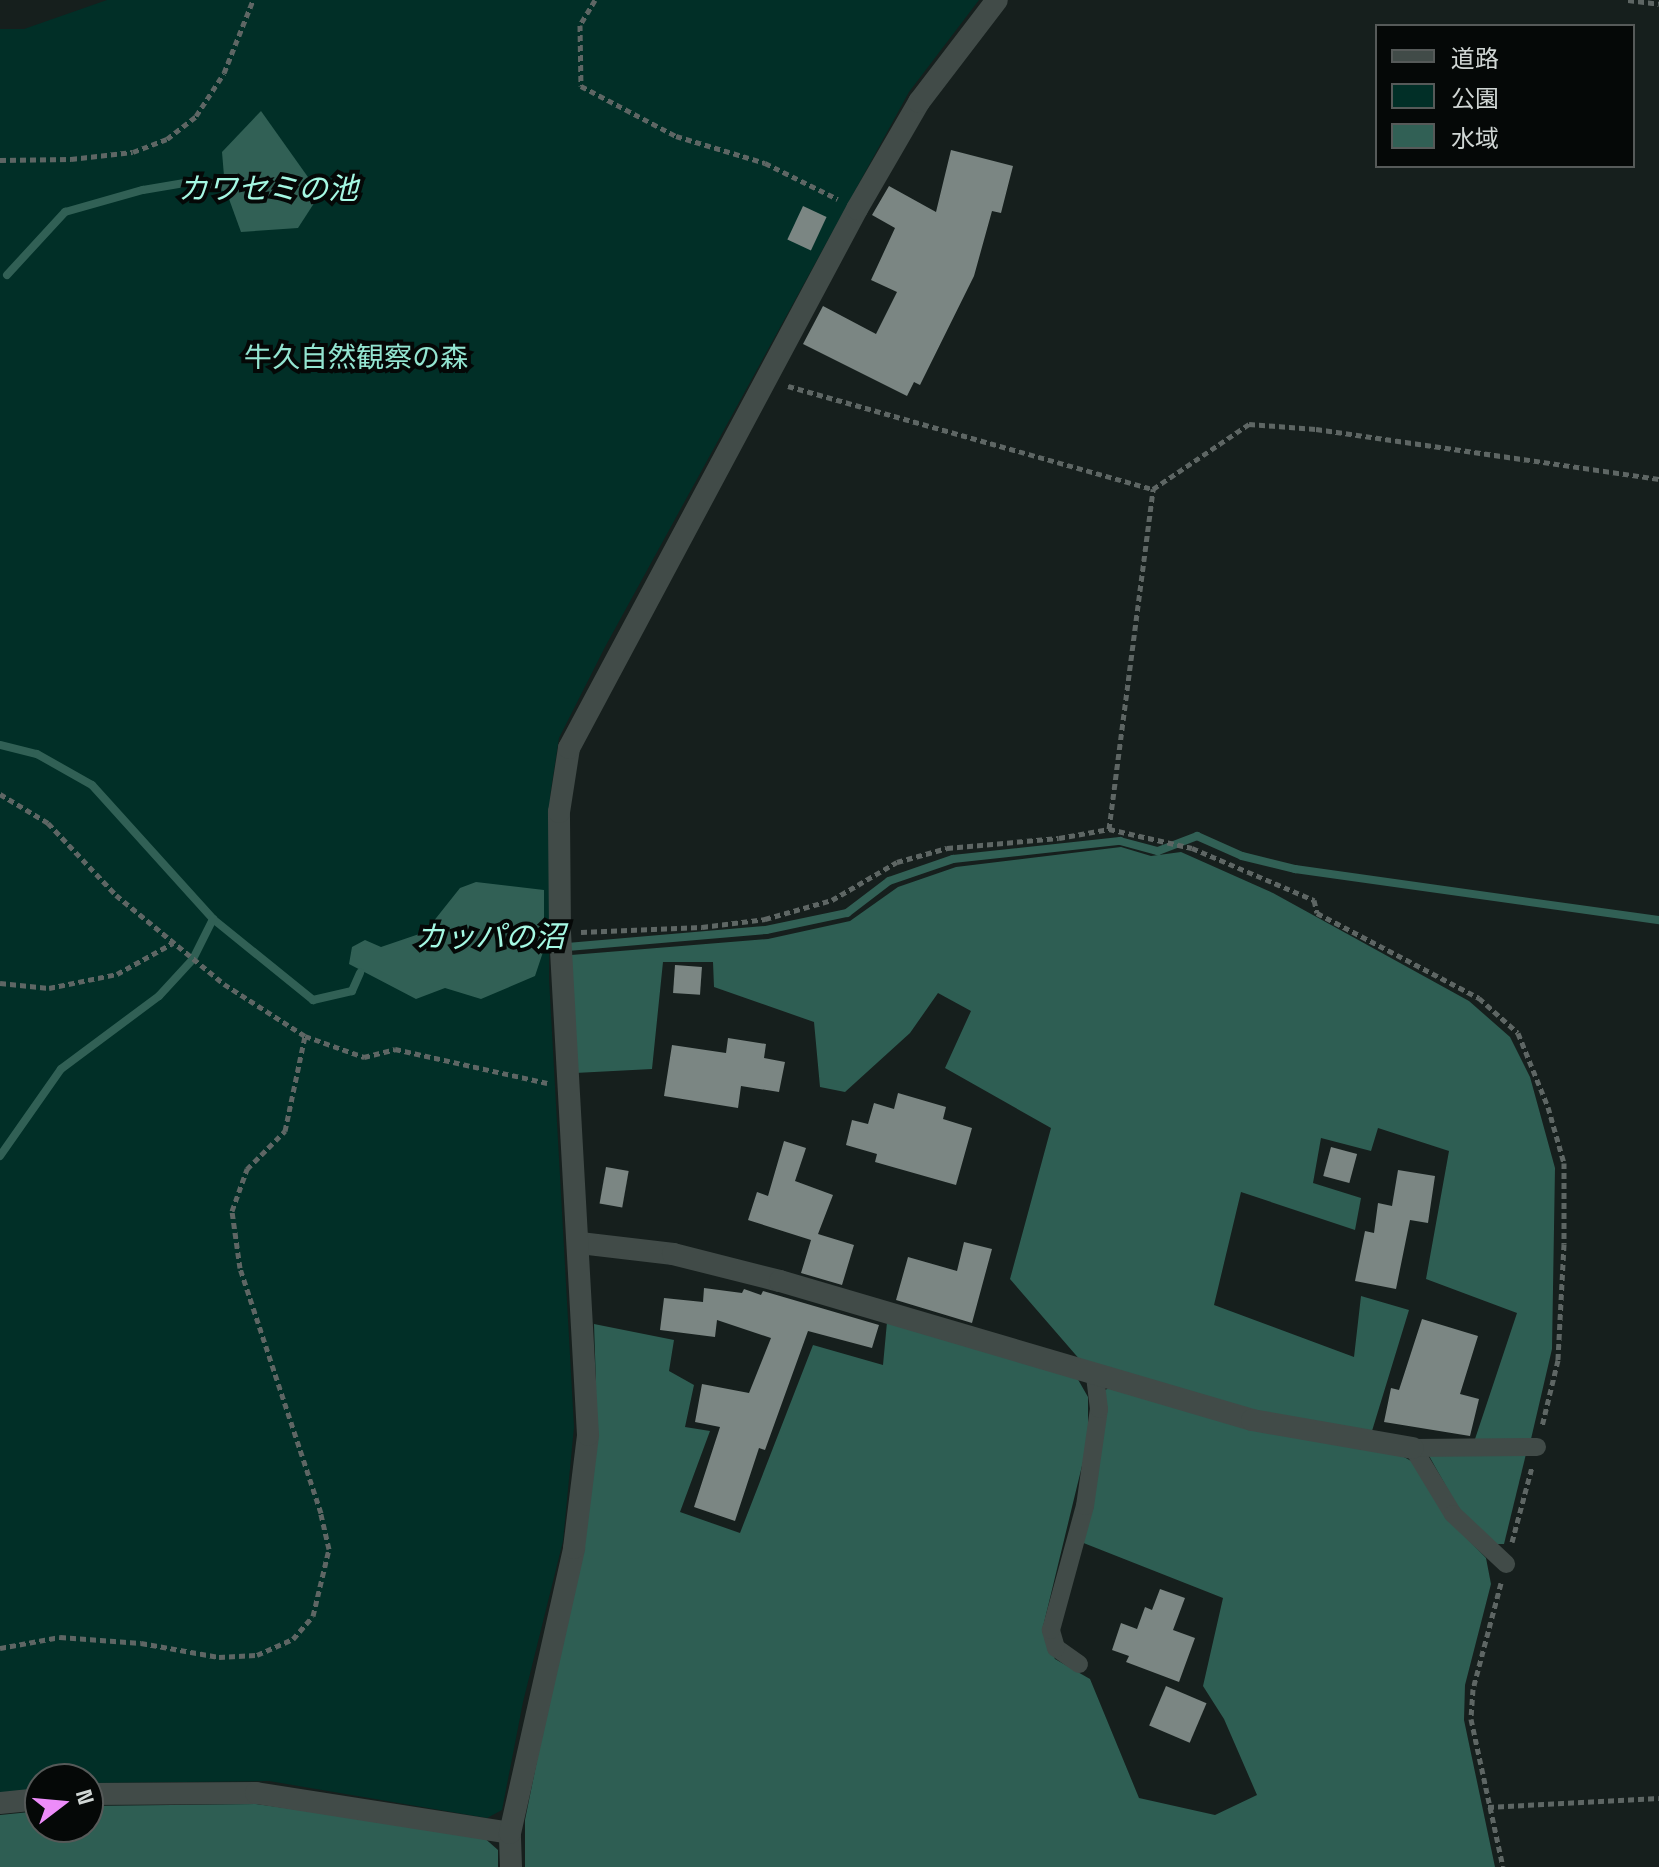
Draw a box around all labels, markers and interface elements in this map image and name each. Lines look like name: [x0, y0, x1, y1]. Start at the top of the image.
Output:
legend: [1375, 24, 1635, 168]
text: 道路: [1451, 43, 1499, 74]
text: 公園: [1451, 83, 1499, 114]
text: 水域: [1451, 123, 1499, 154]
water label: カワセミの池: [178, 171, 358, 207]
park label: 牛久自然観察の森: [244, 340, 468, 374]
water label: カッパの沼: [415, 919, 565, 955]
north arrow: [24, 1763, 104, 1843]
text: N: [70, 1786, 101, 1808]

